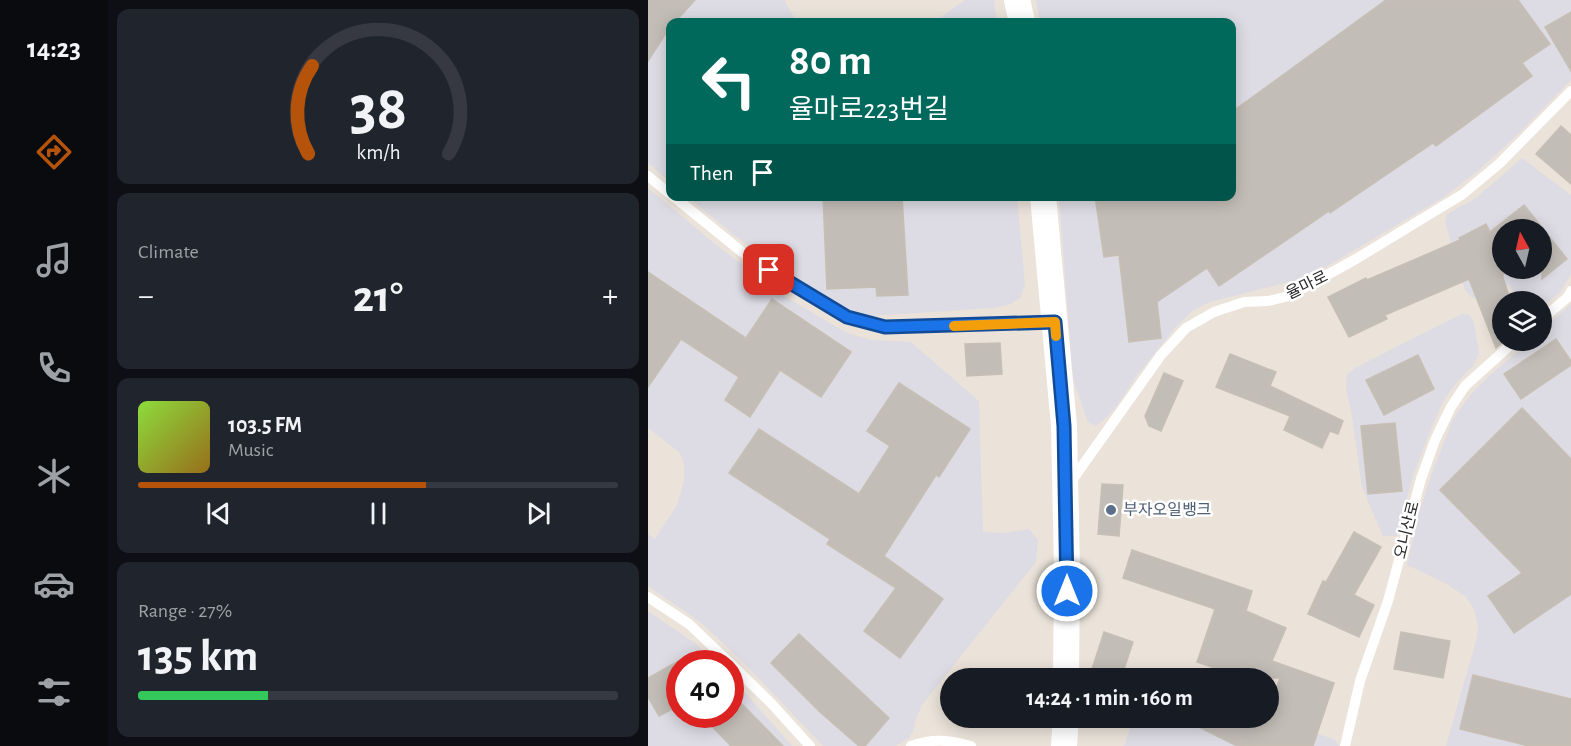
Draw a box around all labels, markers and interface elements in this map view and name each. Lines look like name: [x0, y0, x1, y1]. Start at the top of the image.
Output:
text: 14:23: [27, 35, 81, 62]
text: 80 m: [789, 40, 872, 82]
icon: left: [690, 42, 768, 120]
text: 38: [349, 78, 407, 140]
text: 율마로223번길: [789, 96, 949, 123]
icon: directions: [33, 131, 75, 173]
text: km/h: [356, 142, 400, 163]
icon: arrive: [746, 156, 779, 189]
text: Then: [690, 162, 734, 184]
north arrow: [1492, 219, 1552, 279]
map controls: [1492, 219, 1552, 351]
icon: music: [33, 239, 75, 281]
text: Climate: [138, 242, 199, 262]
pin: [743, 244, 794, 295]
icon: arrive: [752, 253, 785, 286]
street label: 율마로: [1284, 268, 1331, 302]
text: 21°: [353, 275, 403, 320]
text: −: [138, 280, 154, 313]
text: +: [602, 280, 618, 313]
button: layers: [1492, 291, 1552, 351]
icon: phone: [33, 347, 75, 389]
text: 103.5 FM: [228, 414, 302, 436]
text: Music: [228, 440, 274, 460]
icon: climate: [33, 455, 75, 497]
icon: previous: [202, 497, 235, 530]
icon: pause: [362, 497, 395, 530]
icon: next: [522, 497, 555, 530]
street label: 오니산로: [1392, 499, 1422, 561]
place label: 부자오일뱅크: [1123, 502, 1211, 518]
marker: 부자오일뱅크: [1104, 503, 1118, 517]
position arrow: [1035, 559, 1099, 623]
icon: car: [33, 563, 75, 605]
text: Range · 27%: [138, 601, 232, 621]
text: 135 km: [138, 634, 258, 679]
speed limit sign: 40: [666, 650, 744, 728]
icon: filters: [33, 671, 75, 713]
text: 14:24 · 1 min · 160 m: [1026, 687, 1193, 709]

